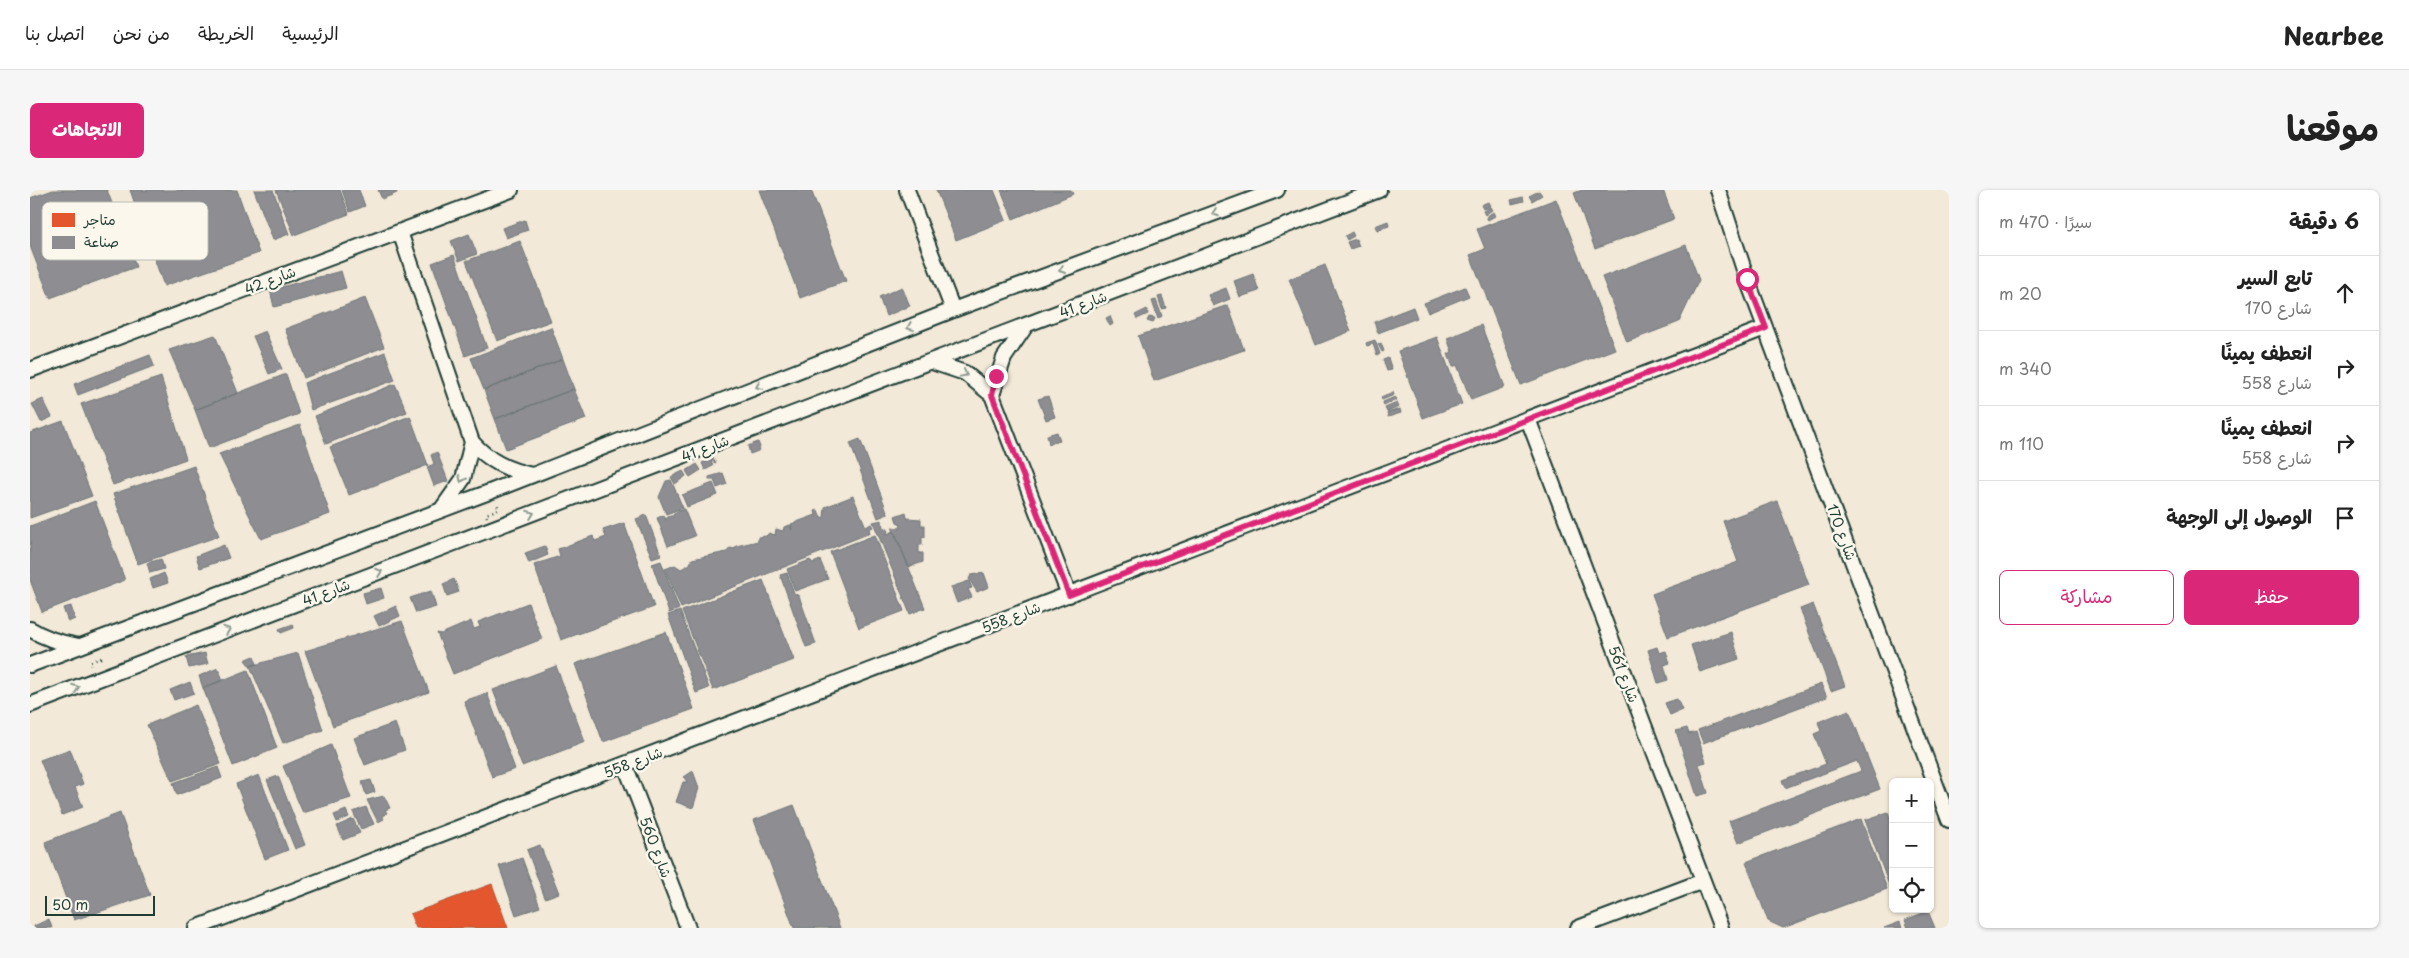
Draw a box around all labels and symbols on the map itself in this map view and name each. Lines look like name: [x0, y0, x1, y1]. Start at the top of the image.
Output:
legend: [42, 202, 208, 260]
one-way arrow: [1211, 207, 1220, 217]
text: متاجر: [83, 209, 116, 230]
text: صناعة: [84, 231, 119, 252]
street label: شارع 42: [241, 261, 299, 299]
one-way arrow: [1059, 264, 1067, 274]
route start: [1736, 268, 1759, 291]
street label: شارع 41: [1056, 285, 1110, 323]
one-way arrow: [907, 321, 915, 331]
route end: [985, 365, 1008, 388]
one-way arrow: [959, 368, 968, 378]
one-way arrow: [755, 380, 764, 391]
street label: شارع 41: [678, 429, 732, 467]
one-way arrow: [458, 474, 469, 483]
street label: شارع 170: [1822, 501, 1862, 563]
one-way arrow: [526, 510, 535, 520]
one-way arrow: [374, 568, 383, 578]
street label: شارع 41: [299, 573, 353, 611]
street label: شارع 558: [978, 596, 1044, 638]
one-way arrow: [223, 626, 231, 636]
street label: شارع 561: [1604, 642, 1644, 706]
one-way arrow: [71, 684, 79, 694]
street label: شارع 558: [600, 741, 666, 783]
street label: شارع 560: [635, 813, 677, 881]
scale bar: [45, 893, 155, 916]

